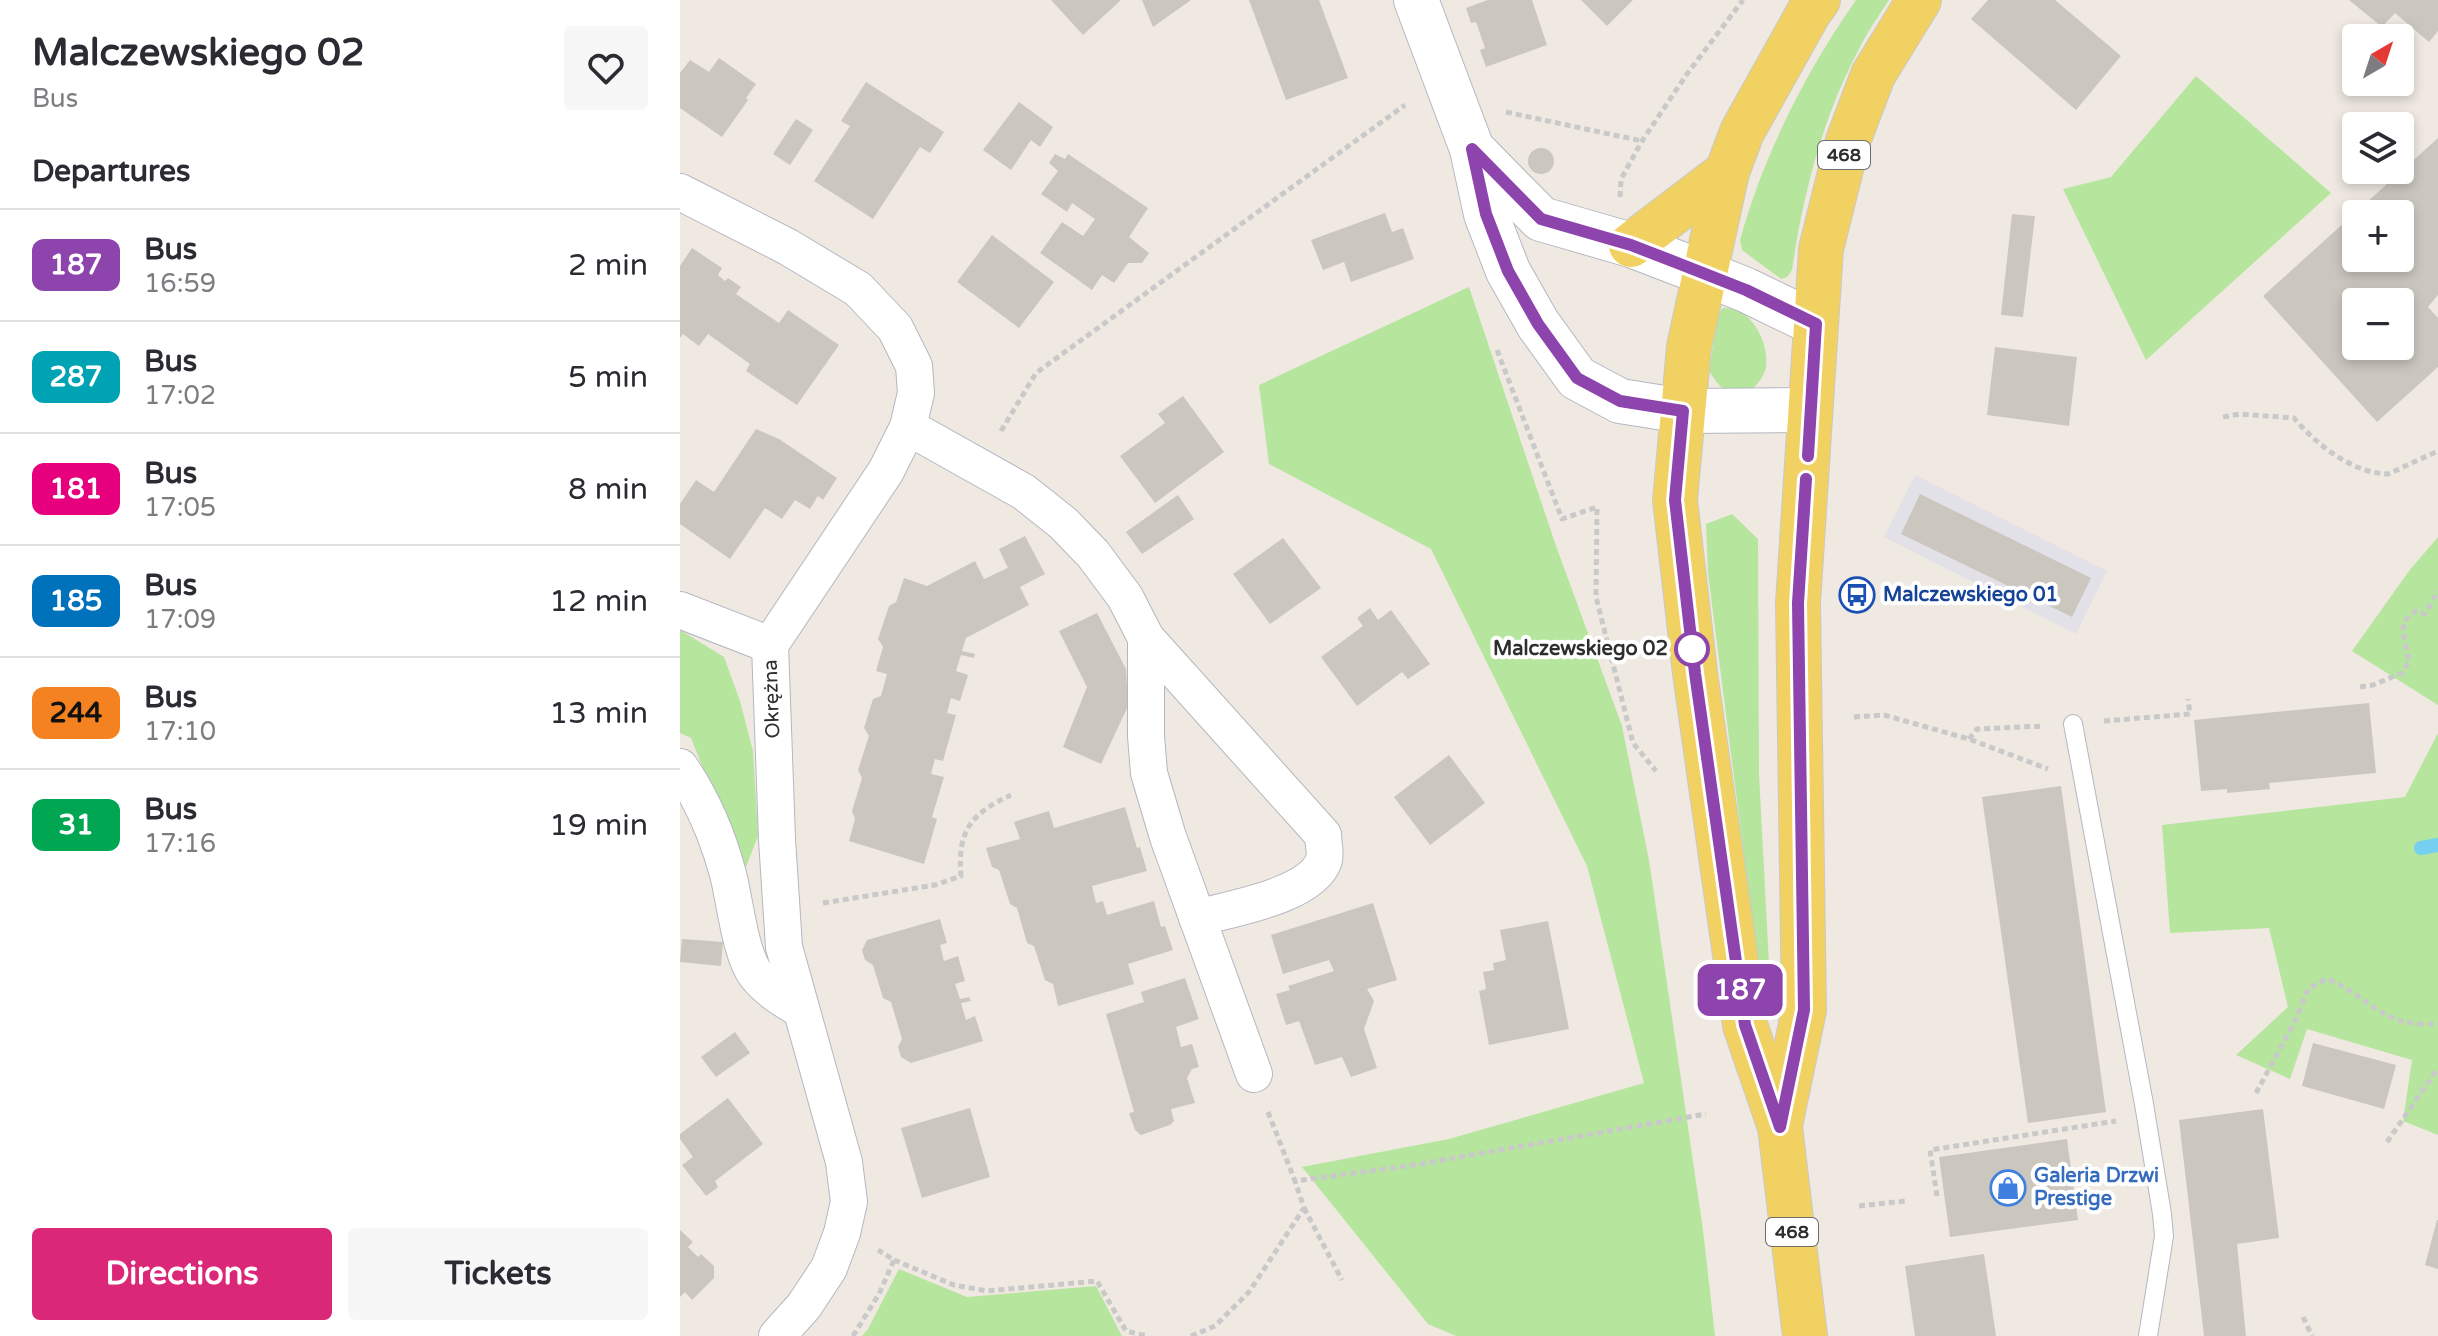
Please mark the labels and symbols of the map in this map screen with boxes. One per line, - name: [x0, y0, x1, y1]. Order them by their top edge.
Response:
- north arrow: [2342, 24, 2414, 96]
- road number: 468: [1818, 141, 1870, 169]
- bus stop icon: Malczewskiego 01: [1838, 576, 1876, 614]
- place label: Malczewskiego 01: [1883, 583, 2058, 607]
- marker: Malczewskiego 02: [1675, 632, 1709, 666]
- place label: Malczewskiego 02: [1493, 637, 1668, 661]
- street label: Okrężna: [759, 659, 785, 739]
- line badge: 187: [1694, 964, 1786, 1016]
- place label: Galeria Drzwi Prestige: [2034, 1164, 2159, 1211]
- shop icon: Galeria Drzwi Prestige: [1989, 1169, 2027, 1207]
- road number: 468: [1766, 1218, 1818, 1246]

